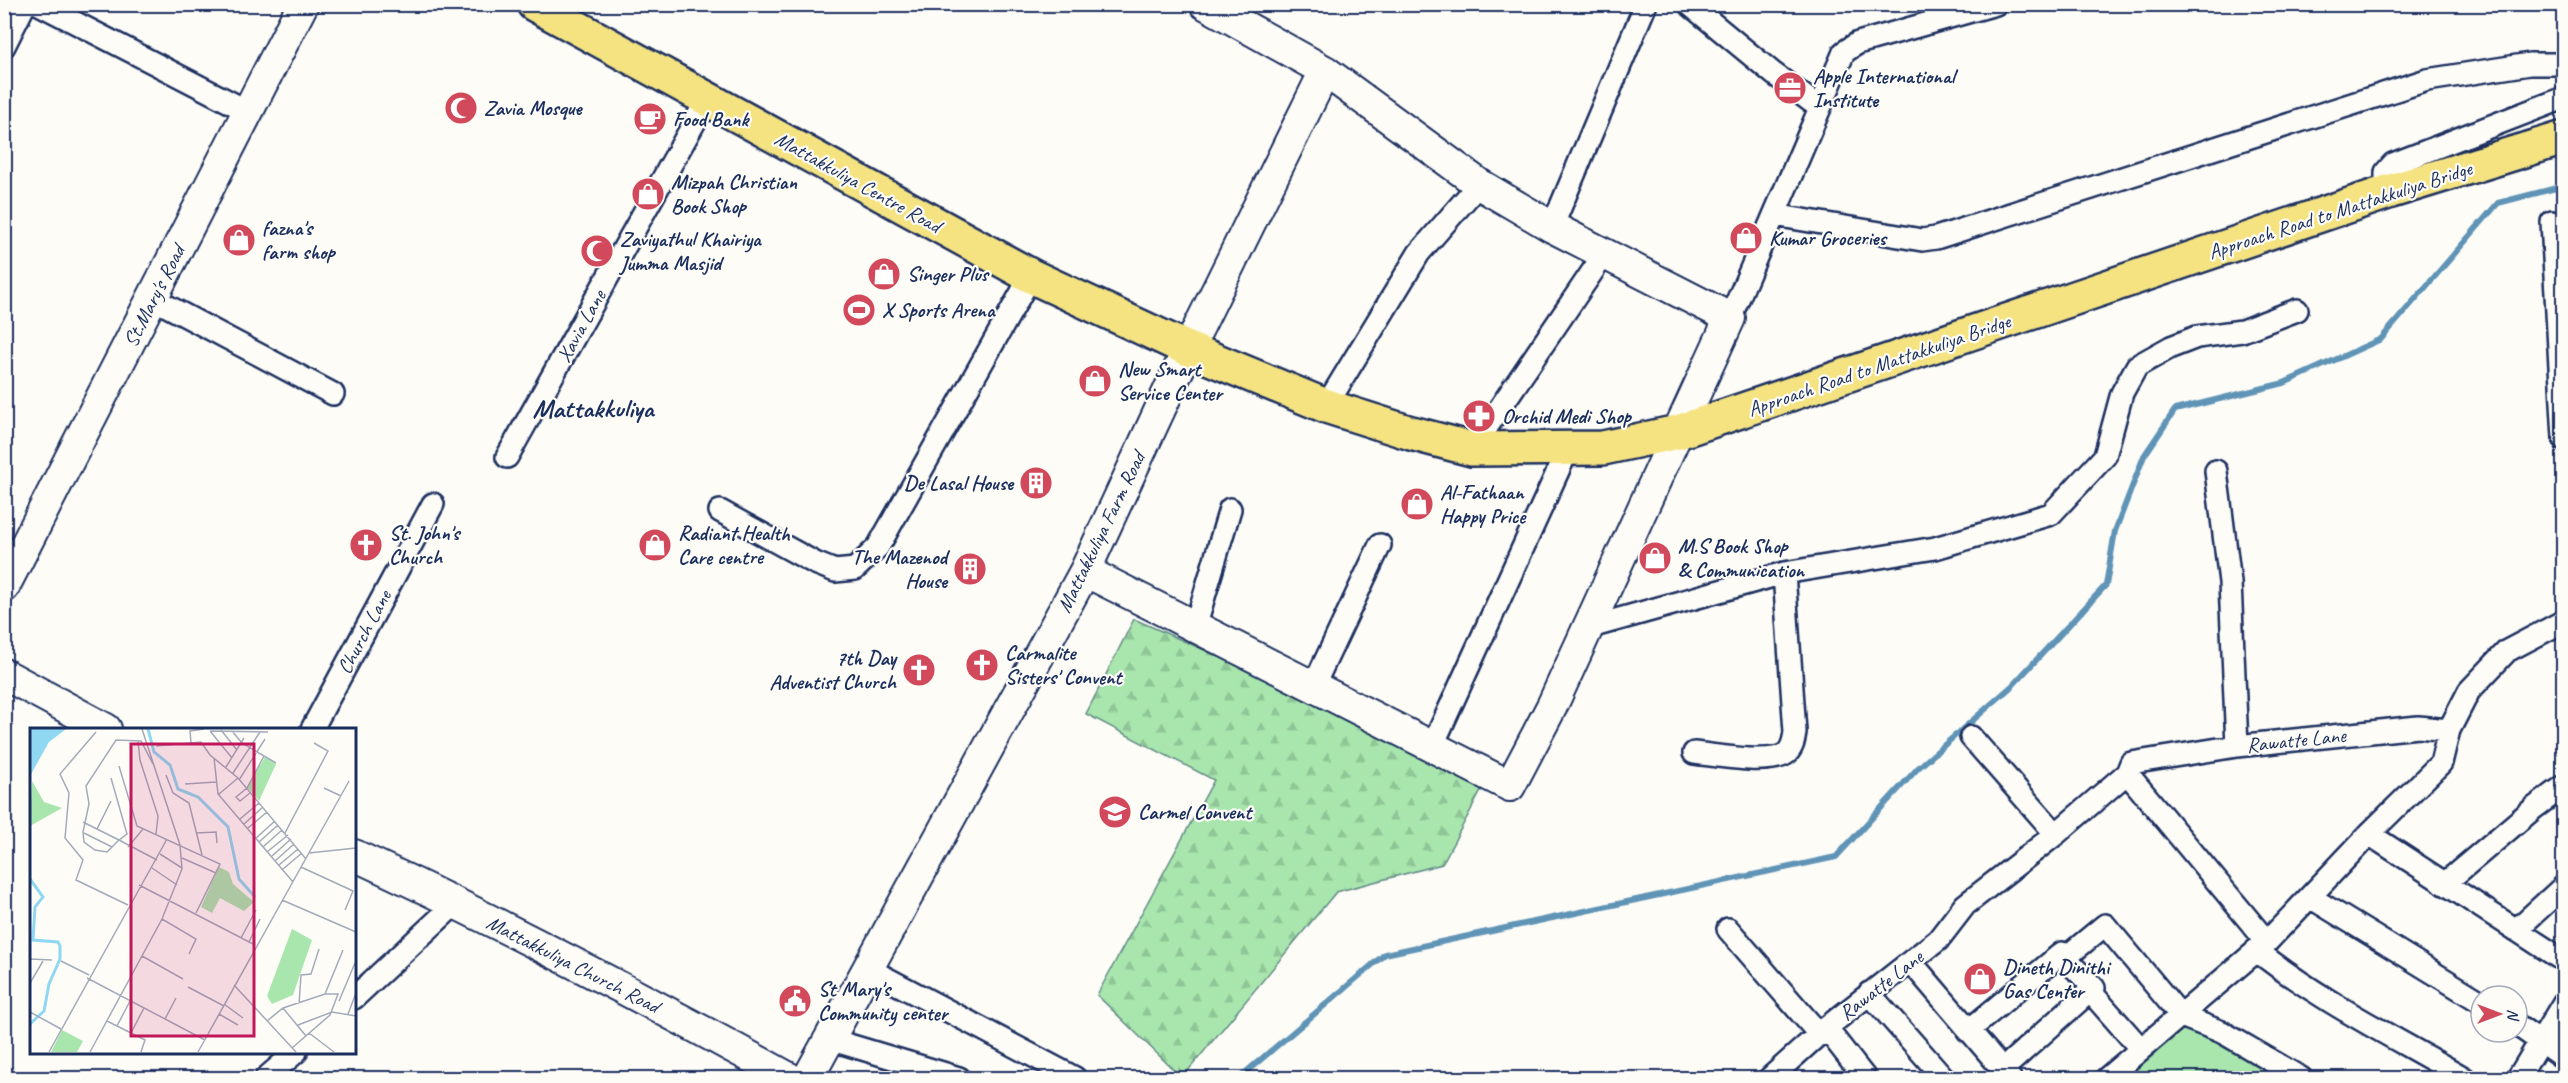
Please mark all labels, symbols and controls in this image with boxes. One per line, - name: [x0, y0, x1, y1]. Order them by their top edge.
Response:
- place label: Apple International Institute: [1813, 63, 1959, 113]
- office icon: Apple International Institute: [1772, 70, 1808, 106]
- mosque icon: Zavia Mosque: [443, 90, 479, 126]
- place label: Zavia Mosque: [484, 95, 583, 121]
- cafe icon: Food Bank: [632, 101, 668, 137]
- place label: Food Bank: [673, 106, 750, 132]
- street label: Mattakkuliya Centre Road: [770, 126, 949, 240]
- street label: Approach Road to Mattakkuliya Bridge: [2205, 155, 2476, 265]
- place label: Mizpah Christian Book Shop: [671, 169, 797, 219]
- shop icon: Mizpah Christian Book Shop: [630, 176, 666, 212]
- place label: fazna's farm shop: [262, 215, 337, 265]
- shop icon: Kumar Groceries: [1728, 220, 1764, 256]
- shop icon: fazna's farm shop: [221, 222, 257, 258]
- place label: Kumar Groceries: [1769, 225, 1889, 251]
- place label: Zaviyathul Khairiya Jumma Masjid: [618, 226, 762, 276]
- mosque icon: Zaviyathul Khairiya Jumma Masjid: [579, 233, 615, 269]
- street label: St.Mary's Road: [117, 237, 192, 351]
- shop icon: Singer Plus: [866, 256, 902, 292]
- place label: Singer Plus: [907, 261, 990, 287]
- street label: Xavia Lane: [551, 284, 612, 367]
- sports icon: X Sports Arena: [841, 292, 877, 328]
- place label: X Sports Arena: [882, 297, 996, 323]
- street label: Approach Road to Mattakkuliya Bridge: [1744, 307, 2015, 422]
- place label: New Smart Service Center: [1118, 356, 1224, 406]
- shop icon: New Smart Service Center: [1077, 363, 1113, 399]
- district label: Mattakkuliya: [532, 391, 656, 425]
- pharmacy icon: Orchid Medi Shop: [1461, 398, 1497, 434]
- place label: Orchid Medi Shop: [1502, 403, 1633, 429]
- street label: Mattakkuliya Farm Road: [1051, 445, 1152, 617]
- building icon: De Lasal House: [1018, 465, 1054, 501]
- place label: De Lasal House: [904, 470, 1015, 496]
- place label: Al-Fathaan Happy Price: [1440, 479, 1527, 529]
- shop icon: Al-Fathaan Happy Price: [1399, 486, 1435, 522]
- place label: St. John's Church: [389, 520, 462, 570]
- place label: Radiant Health Care centre: [678, 520, 791, 570]
- church icon: St. John's Church: [348, 527, 384, 563]
- shop icon: Radiant Health Care centre: [637, 527, 673, 563]
- place label: M.S Book Shop & Communication: [1678, 533, 1806, 583]
- shop icon: M.S Book Shop & Communication: [1637, 540, 1673, 576]
- place label: The Mazenod House: [852, 544, 951, 594]
- building icon: The Mazenod House: [952, 551, 988, 587]
- street label: Church Lane: [331, 585, 397, 678]
- place label: Carmalite Sisters' Convent: [1005, 640, 1124, 690]
- place label: 7th Day Adventist Church: [770, 645, 899, 695]
- church icon: Carmalite Sisters' Convent: [964, 647, 1000, 683]
- church icon: 7th Day Adventist Church: [901, 652, 937, 688]
- street label: Rawatte Lane: [2245, 722, 2348, 758]
- inset map: [30, 728, 356, 1053]
- school or university icon: Carmel Convent: [1097, 794, 1133, 830]
- place label: Carmel Convent: [1138, 799, 1253, 825]
- street label: Mattakkuliya Church Road: [482, 909, 667, 1021]
- street label: Rawatte Lane: [1834, 943, 1929, 1026]
- place label: Dineth Dinithi Gas Center: [2003, 954, 2112, 1004]
- shop icon: Dineth Dinithi Gas Center: [1962, 961, 1998, 997]
- place label: St Mary's Community center: [818, 976, 950, 1027]
- public building icon: St Mary's Community center: [777, 983, 813, 1019]
- north arrow: [2469, 984, 2529, 1044]
- text: N: [2503, 1009, 2523, 1022]

